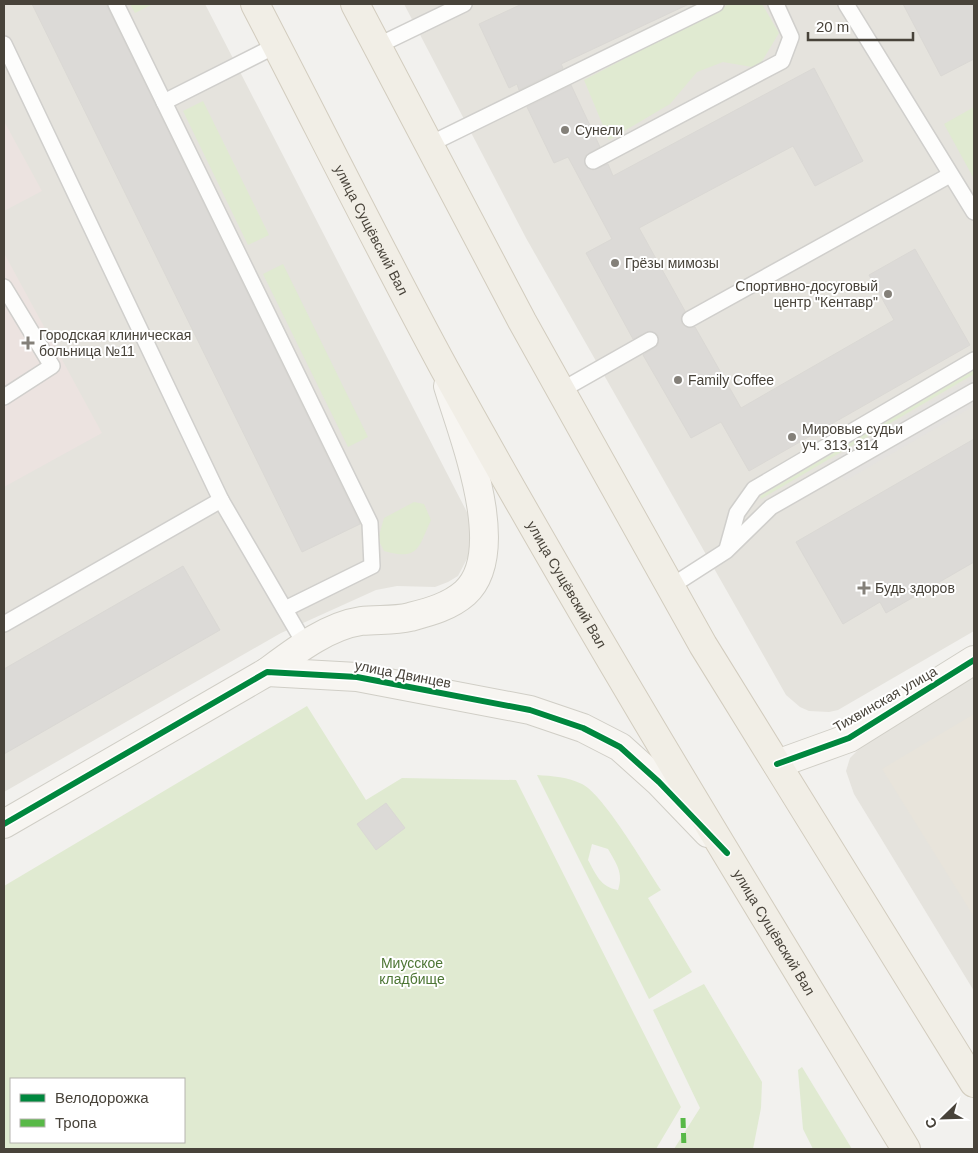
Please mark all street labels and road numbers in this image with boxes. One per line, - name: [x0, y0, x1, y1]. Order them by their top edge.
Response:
- street label: улица Сущёвский Вал: [331, 162, 412, 298]
- street label: улица Сущёвский Вал: [524, 518, 610, 651]
- street label: улица Двинцев: [353, 657, 453, 691]
- street label: Тихвинская улица: [830, 663, 940, 735]
- street label: улица Сущёвский Вал: [730, 867, 818, 998]

